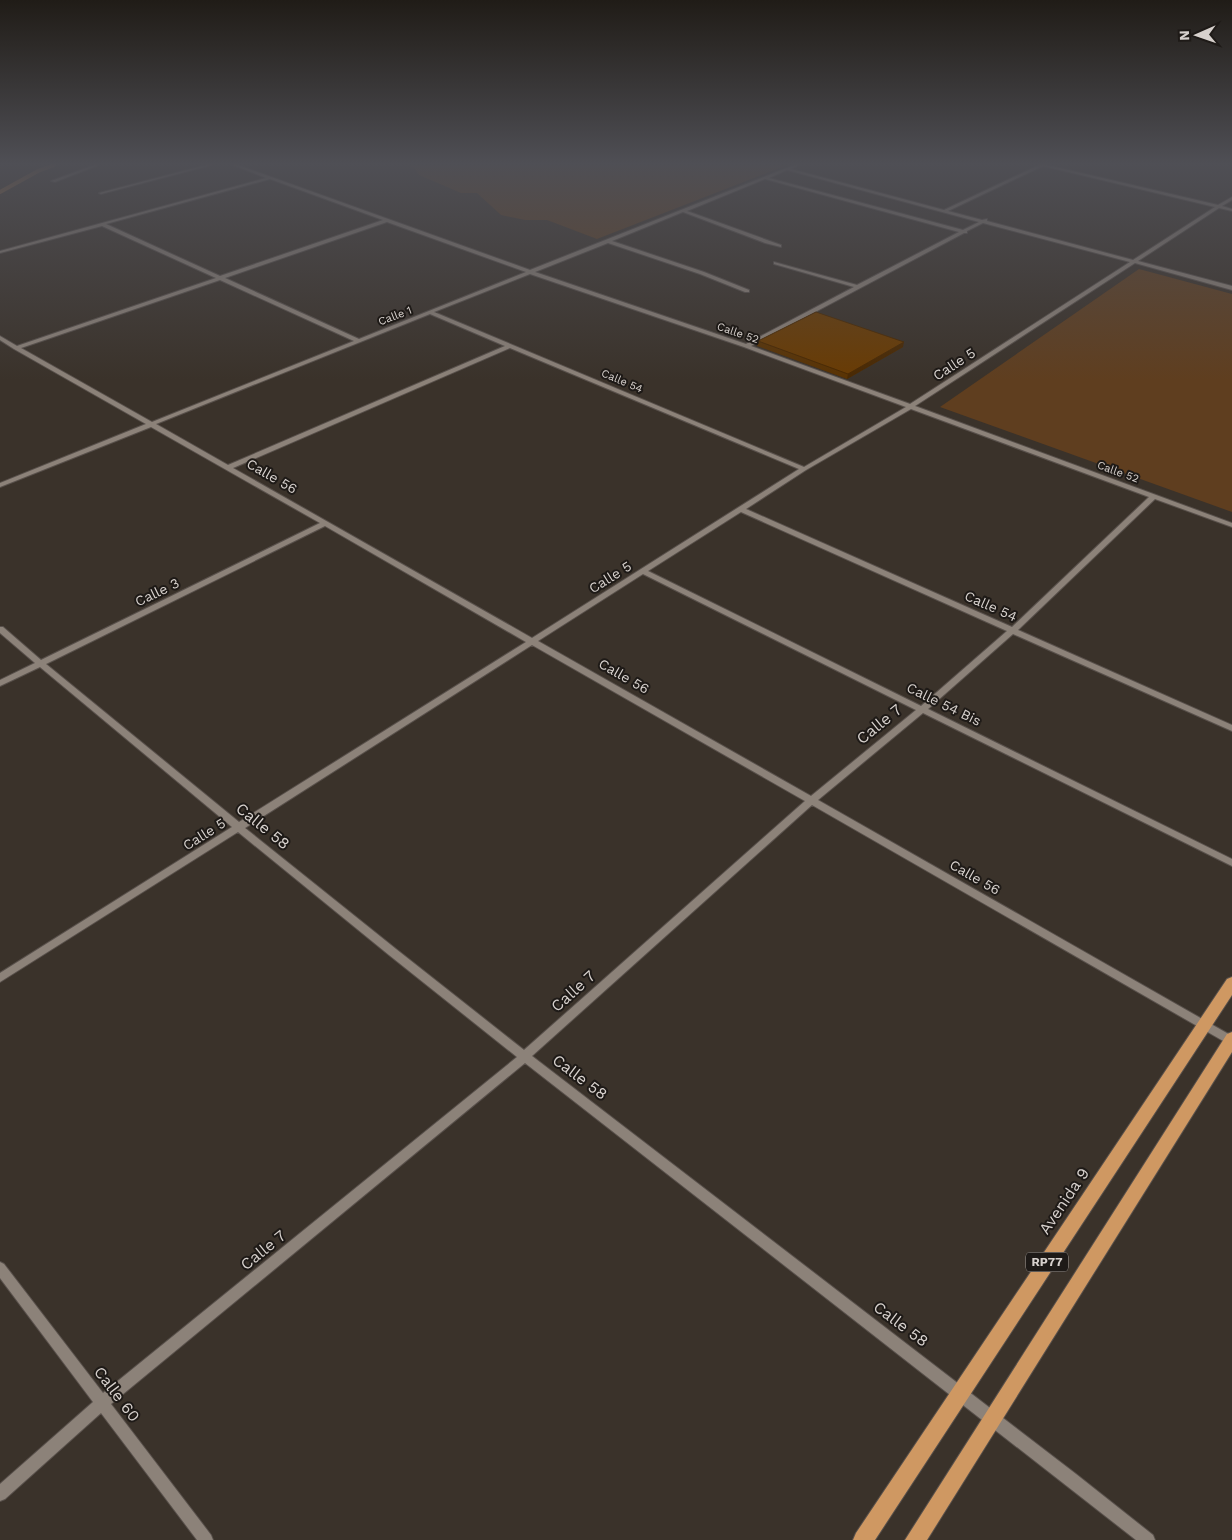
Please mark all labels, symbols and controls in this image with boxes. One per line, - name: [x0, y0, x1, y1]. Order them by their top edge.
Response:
- north arrow: [1172, 10, 1222, 60]
- text: N: [1176, 30, 1192, 41]
- street label: Calle 1: [376, 304, 414, 328]
- street label: Calle 52: [715, 320, 761, 346]
- street label: Calle 5: [930, 344, 978, 384]
- street label: Calle 54: [599, 366, 645, 396]
- street label: Calle 56: [244, 455, 300, 497]
- street label: Calle 52: [1095, 458, 1141, 486]
- street label: Calle 5: [586, 558, 634, 596]
- street label: Calle 3: [132, 574, 182, 610]
- street label: Calle 54: [962, 587, 1020, 625]
- street label: Calle 56: [596, 655, 652, 697]
- street label: Calle 54 Bis: [904, 679, 984, 729]
- street label: Calle 7: [852, 700, 906, 748]
- street label: Calle 58: [232, 799, 294, 853]
- street label: Calle 5: [180, 815, 228, 853]
- street label: Calle 56: [947, 856, 1003, 898]
- street label: Calle 7: [547, 966, 599, 1016]
- street label: Calle 58: [549, 1050, 611, 1104]
- street label: Avenida 9: [1035, 1164, 1093, 1238]
- street label: Calle 7: [236, 1226, 290, 1274]
- road number: RP77: [1026, 1252, 1068, 1272]
- street label: Calle 58: [870, 1297, 932, 1351]
- street label: Calle 60: [90, 1363, 144, 1425]

